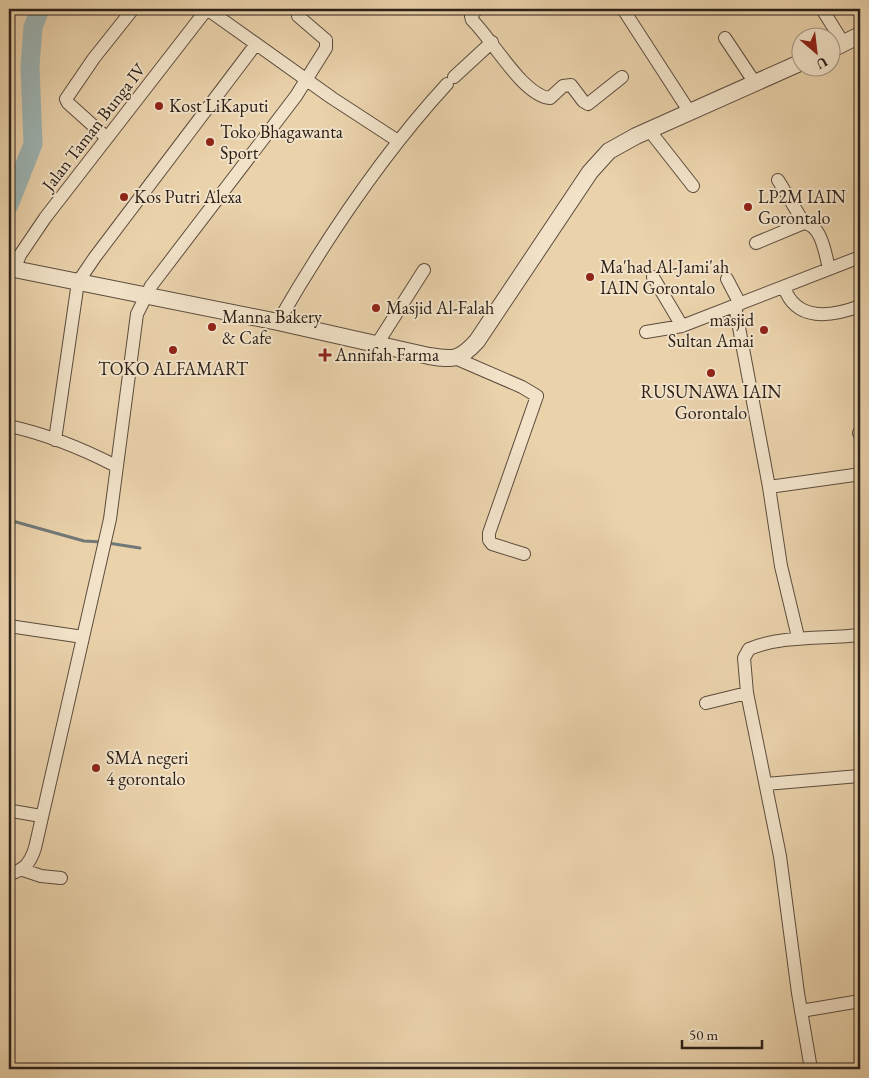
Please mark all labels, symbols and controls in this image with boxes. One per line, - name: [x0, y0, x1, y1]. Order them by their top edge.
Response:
- north arrow: [792, 28, 842, 78]
- text: U: [813, 53, 831, 74]
- street label: Jalan Taman Bunga IV: [35, 57, 151, 197]
- place label: Kost LiKaputi: [169, 94, 269, 117]
- marker: Kost LiKaputi: [153, 100, 165, 112]
- place label: Toko Bhagawanta Sport: [220, 120, 344, 164]
- marker: Toko Bhagawanta Sport: [204, 136, 216, 148]
- place label: Kos Putri Alexa: [134, 185, 243, 208]
- place label: LP2M IAIN Gorontalo: [758, 185, 847, 229]
- marker: Kos Putri Alexa: [118, 191, 130, 203]
- marker: LP2M IAIN Gorontalo: [742, 201, 754, 213]
- place label: Ma'had Al-Jami'ah IAIN Gorontalo: [600, 255, 729, 299]
- marker: Ma'had Al-Jami'ah IAIN Gorontalo: [584, 271, 596, 283]
- place label: Masjid Al-Falah: [386, 296, 494, 319]
- marker: Masjid Al-Falah: [370, 302, 382, 314]
- place label: Manna Bakery & Cafe: [222, 305, 322, 349]
- place label: masjid Sultan Amai: [668, 308, 755, 352]
- marker: Manna Bakery & Cafe: [206, 321, 218, 333]
- marker: masjid Sultan Amai: [758, 324, 770, 336]
- place label: Annifah Farma: [334, 343, 440, 366]
- marker: TOKO ALFAMART: [167, 344, 179, 356]
- marker: Annifah Farma: [319, 349, 331, 361]
- place label: TOKO ALFAMART: [98, 357, 249, 380]
- marker: RUSUNAWA IAIN Gorontalo: [705, 367, 717, 379]
- place label: RUSUNAWA IAIN Gorontalo: [640, 380, 782, 424]
- place label: SMA negeri 4 gorontalo: [106, 746, 189, 790]
- marker: SMA negeri 4 gorontalo: [90, 762, 102, 774]
- scale bar: [682, 1018, 762, 1050]
- text: 50 m: [689, 1025, 718, 1044]

